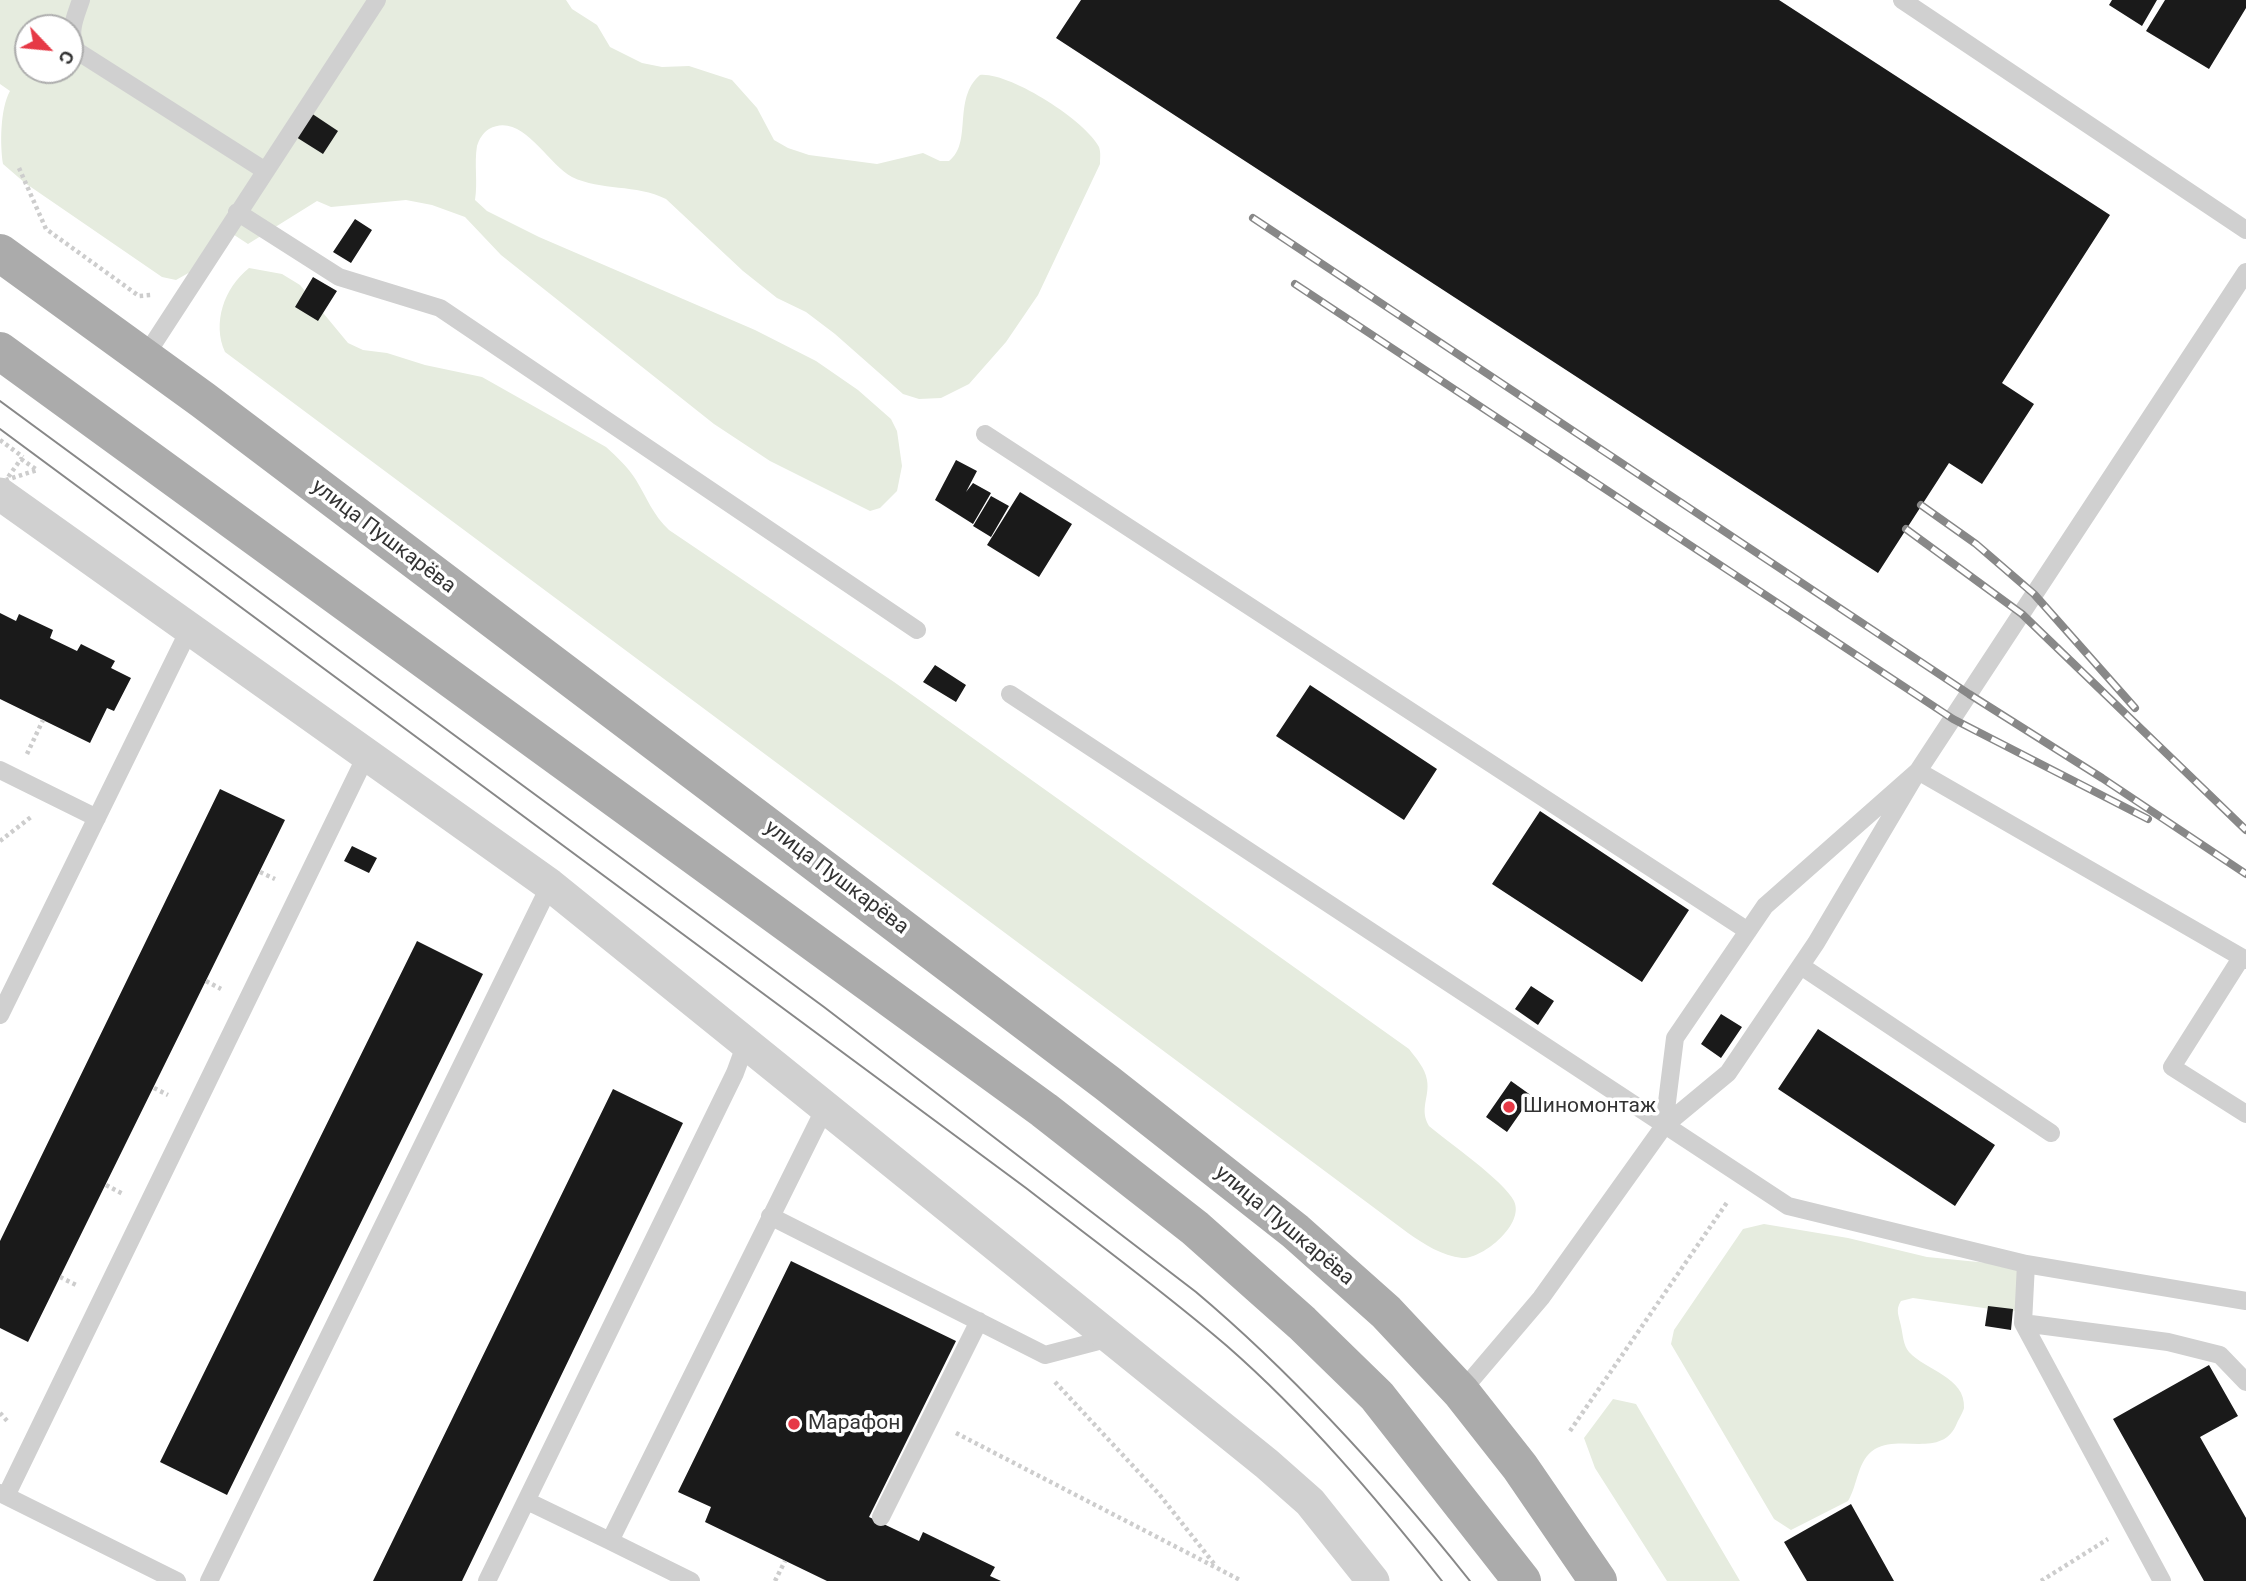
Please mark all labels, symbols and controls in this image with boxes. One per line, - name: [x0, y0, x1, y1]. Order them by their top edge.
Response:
- north arrow: [14, 14, 84, 84]
- text: С: [53, 47, 80, 68]
- street label: улица Пушкарёва: [306, 475, 460, 599]
- street label: улица Пушкарёва: [759, 816, 913, 940]
- place label: Шиномонтаж: [1523, 1094, 1656, 1120]
- marker: Шиномонтаж: [1501, 1099, 1517, 1115]
- street label: улица Пушкарёва: [1209, 1160, 1359, 1292]
- place label: Марафон: [808, 1411, 900, 1437]
- marker: Марафон: [786, 1416, 802, 1432]

